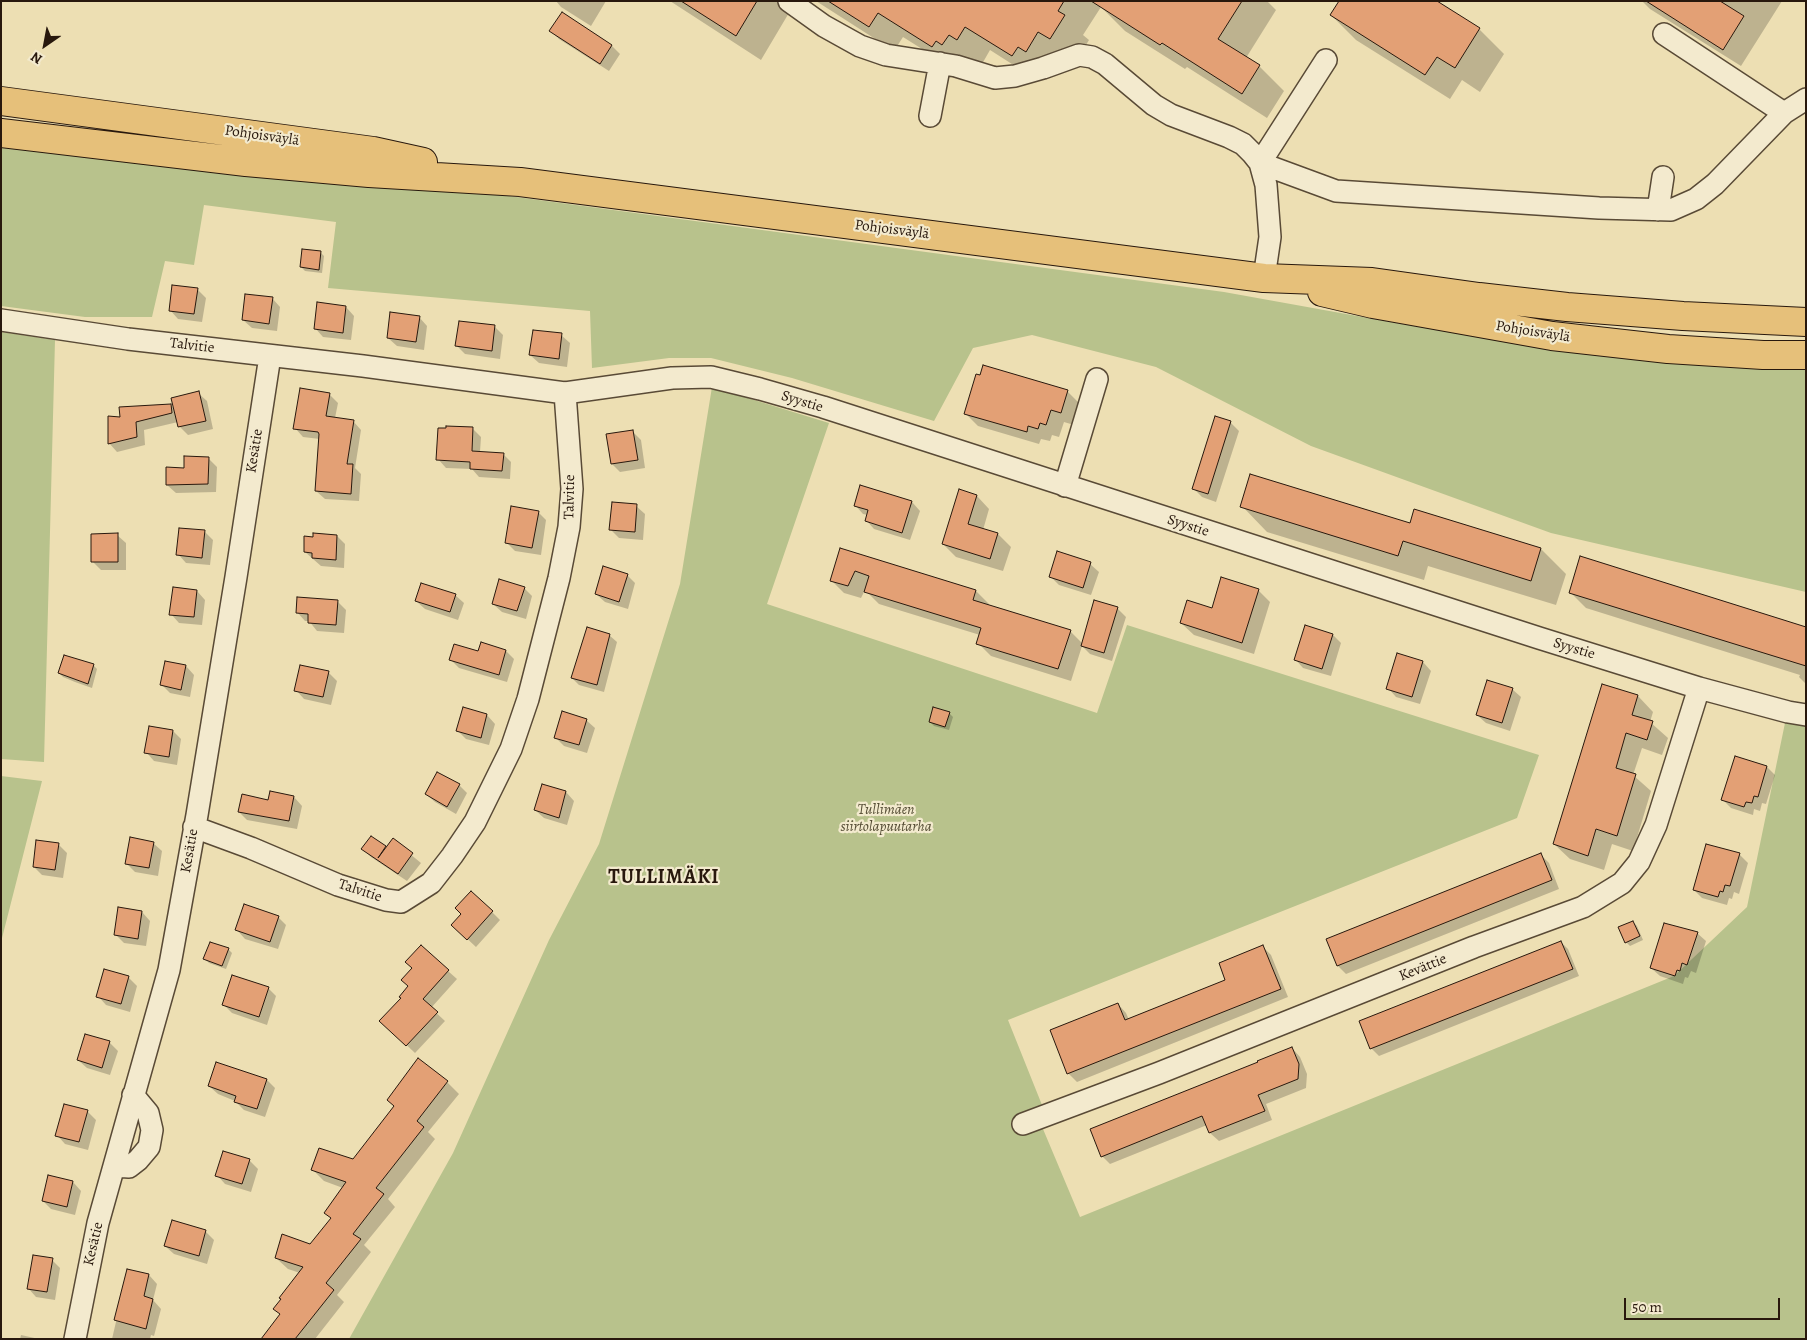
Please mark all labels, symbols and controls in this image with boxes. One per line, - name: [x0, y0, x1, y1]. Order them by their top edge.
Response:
- north arrow: [20, 20, 70, 70]
- text: N: [27, 47, 46, 69]
- street label: Pohjoisväylä: [224, 122, 300, 150]
- street label: Pohjoisväylä: [854, 216, 930, 244]
- street label: Pohjoisväylä: [1495, 317, 1571, 347]
- street label: Talvitie: [169, 334, 215, 358]
- street label: Syystie: [779, 387, 825, 417]
- street label: Kesätie: [243, 428, 267, 474]
- street label: Talvitie: [561, 474, 579, 520]
- street label: Syystie: [1165, 511, 1211, 541]
- street label: Syystie: [1551, 634, 1597, 664]
- park label: Tullimäen siirtolapuutarha: [840, 801, 932, 836]
- street label: Kesätie: [177, 827, 203, 875]
- district label: TULLIMÄKI: [607, 866, 721, 890]
- street label: Talvitie: [336, 876, 384, 906]
- street label: Kevättie: [1396, 950, 1450, 986]
- street label: Kesätie: [80, 1220, 108, 1268]
- scale bar: [1627, 1288, 1783, 1320]
- text: 50 m: [1632, 1297, 1662, 1317]

